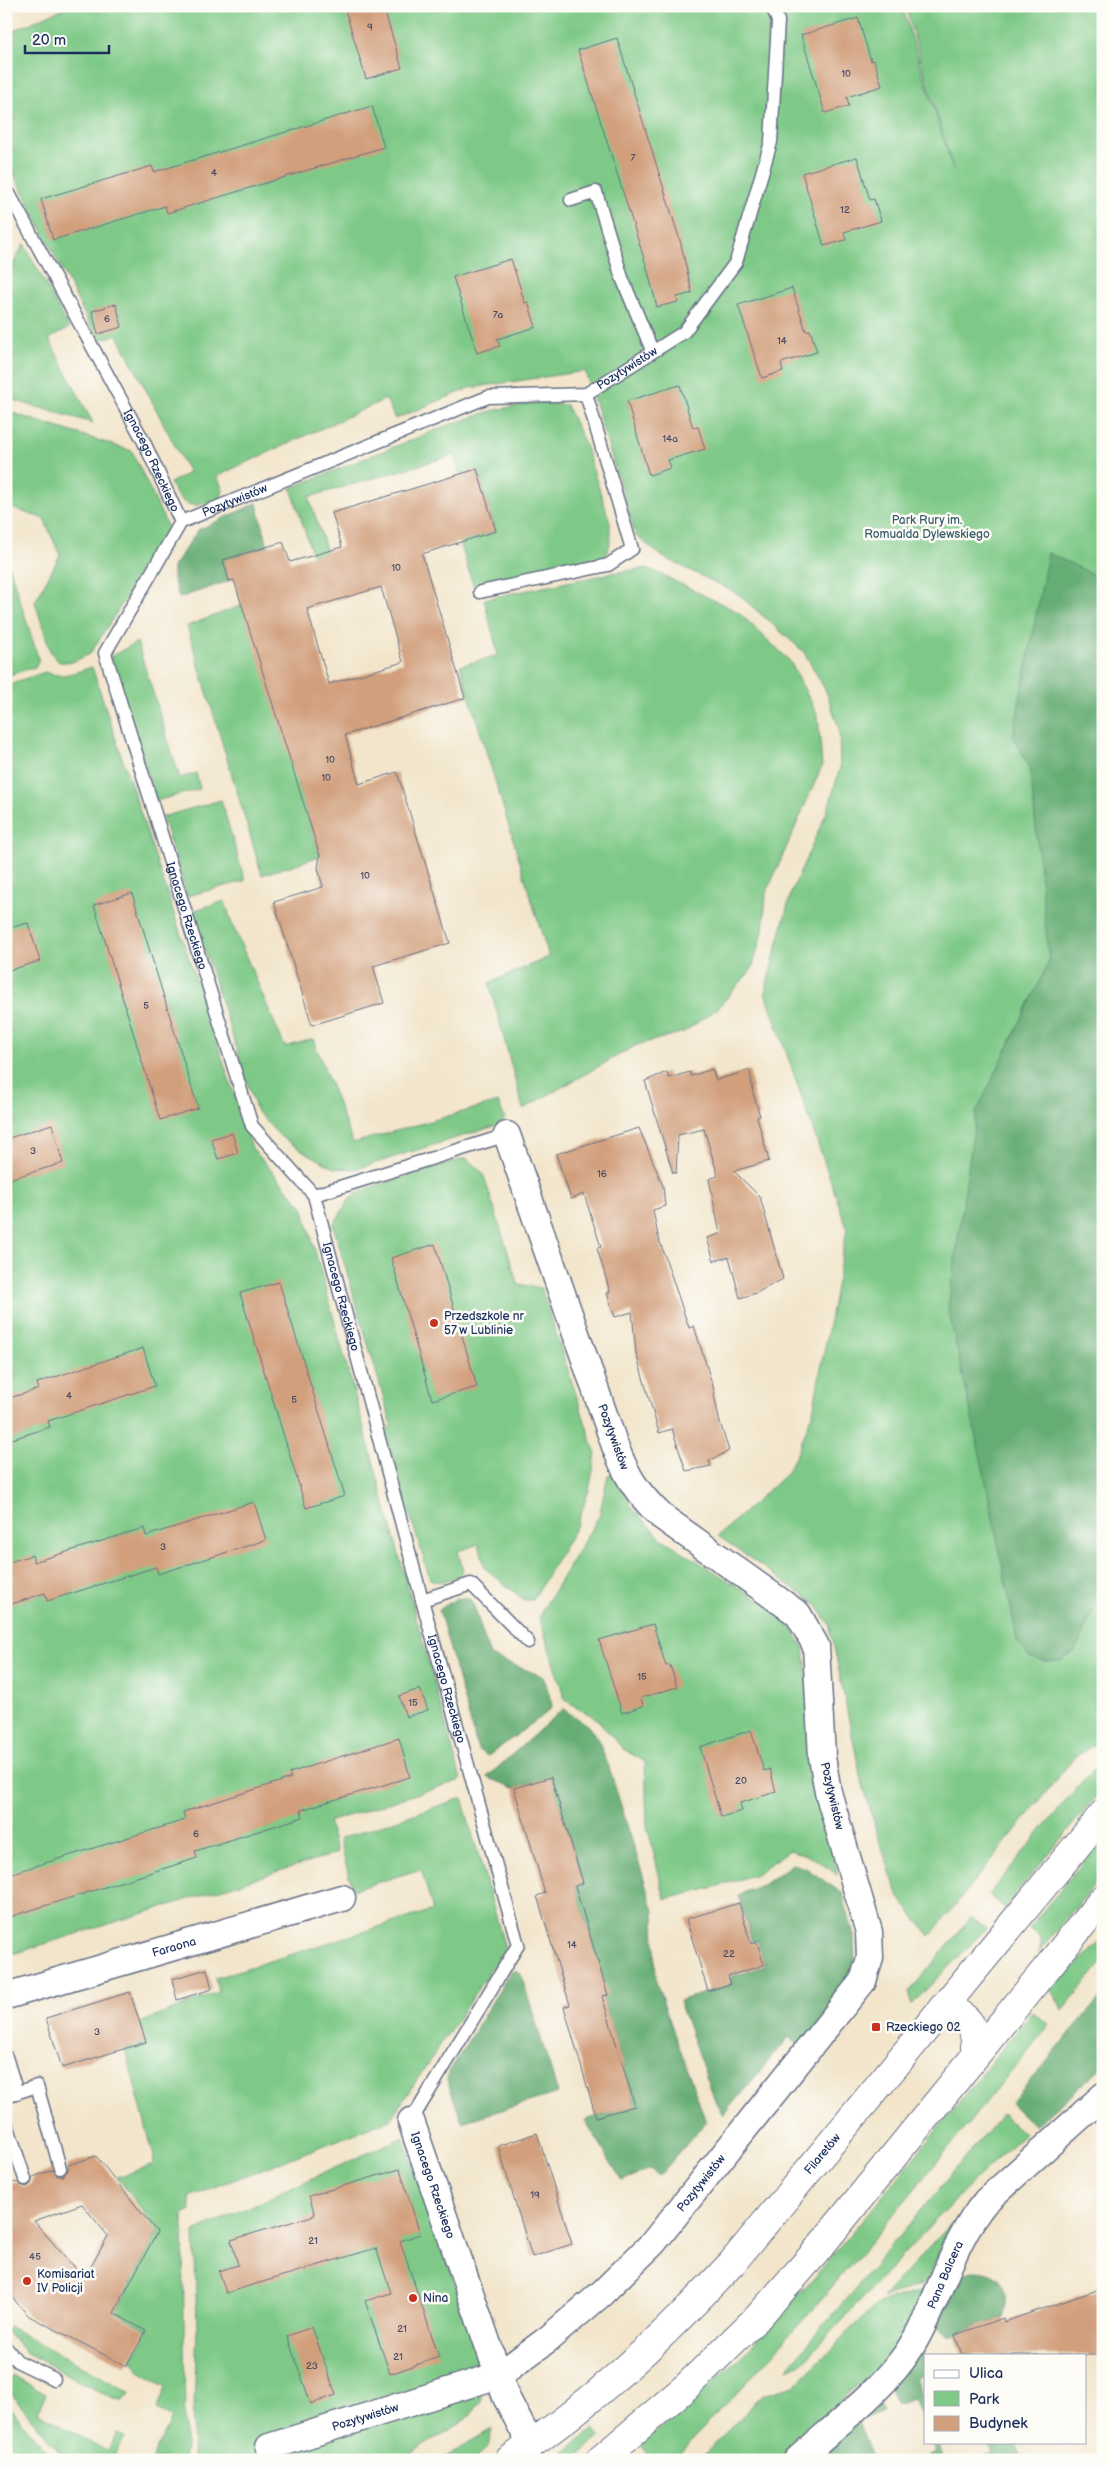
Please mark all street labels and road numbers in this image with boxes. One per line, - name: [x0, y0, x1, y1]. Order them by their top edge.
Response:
- street label: Pozytywistów: [594, 343, 660, 393]
- street label: Ignacego Rzeckiego: [120, 407, 183, 514]
- street label: Pozytywistów: [200, 480, 270, 520]
- street label: Ignacego Rzeckiego: [163, 860, 211, 972]
- street label: Ignacego Rzeckiego: [319, 1241, 363, 1353]
- street label: Pozytywistów: [594, 1402, 632, 1472]
- street label: Ignacego Rzeckiego: [424, 1633, 469, 1745]
- street label: Pozytywistów: [817, 1761, 847, 1831]
- street label: Faraona: [150, 1933, 198, 1960]
- street label: Ignacego Rzeckiego: [408, 2130, 459, 2241]
- street label: Filaretów: [801, 2130, 844, 2177]
- street label: Pozytywistów: [674, 2151, 729, 2215]
- street label: Pana Balcera: [924, 2238, 967, 2311]
- street label: Pozytywistów: [330, 2399, 401, 2434]

